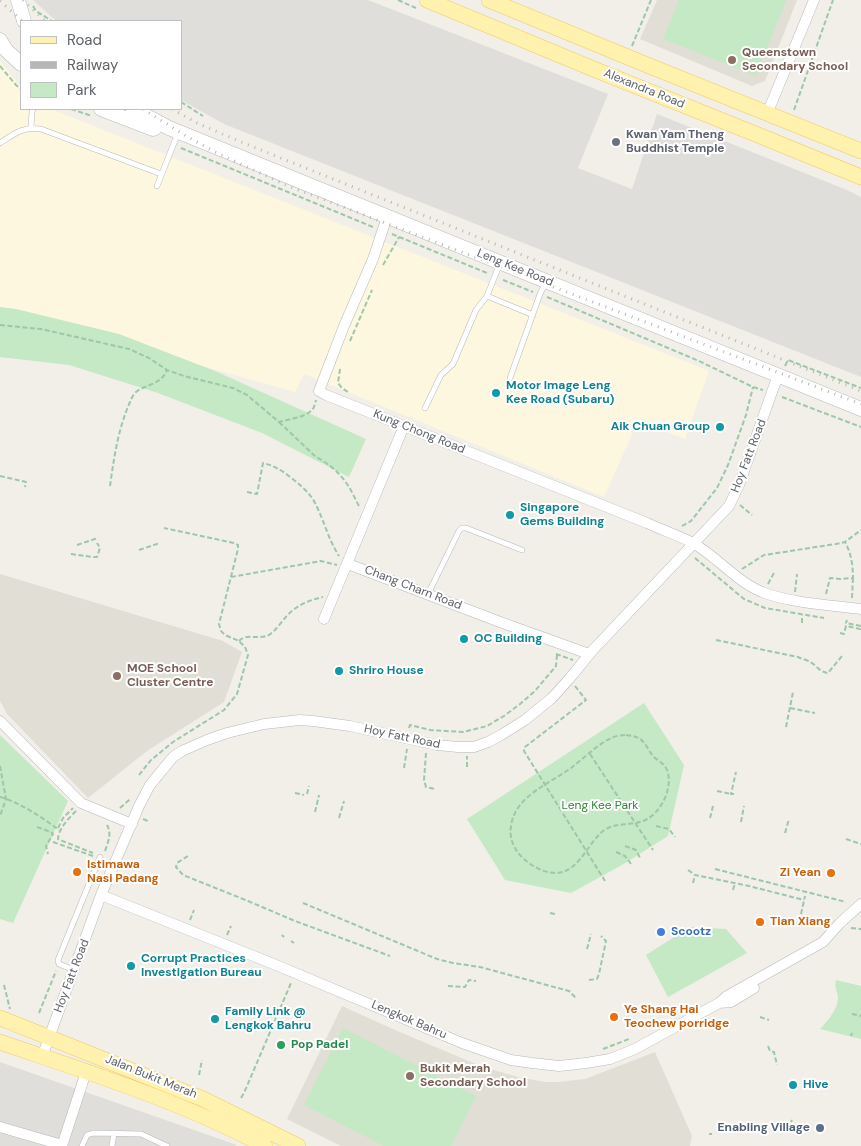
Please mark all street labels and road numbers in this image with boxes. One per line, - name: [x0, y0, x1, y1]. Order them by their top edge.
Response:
- street label: Alexandra Road: [601, 66, 687, 112]
- street label: Leng Kee Road: [475, 246, 555, 290]
- street label: Kung Chong Road: [371, 407, 467, 457]
- street label: Hoy Fatt Road: [728, 417, 770, 495]
- street label: Chang Charn Road: [362, 563, 464, 613]
- street label: Hoy Fatt Road: [363, 722, 441, 752]
- street label: Hoy Fatt Road: [51, 937, 93, 1015]
- street label: Lengkok Bahru: [369, 998, 449, 1042]
- street label: Jalan Bukit Merah: [103, 1052, 199, 1102]

